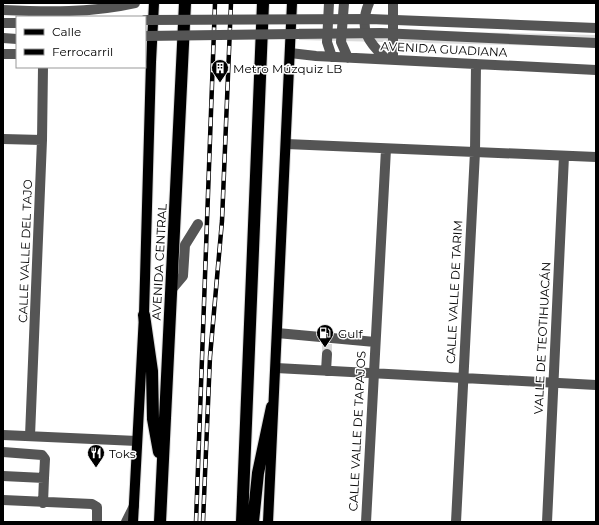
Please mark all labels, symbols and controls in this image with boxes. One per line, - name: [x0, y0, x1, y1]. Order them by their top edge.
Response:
- legend: [16, 16, 146, 68]
- text: Calle: [52, 24, 81, 39]
- street label: AVENIDA GUADIANA: [380, 38, 508, 60]
- text: Ferrocarril: [52, 44, 113, 59]
- building icon: Metro Múzquiz LB: [210, 58, 230, 83]
- place label: Metro Múzquiz LB: [233, 61, 342, 76]
- street label: CALLE VALLE DEL TAJO: [15, 179, 35, 323]
- street label: AVENIDA CENTRAL: [148, 203, 170, 321]
- street label: CALLE VALLE DE TARIM: [443, 220, 465, 364]
- street label: VALLE DE TEOTIHUACÁN: [531, 261, 553, 415]
- fuel station icon: Gulf: [315, 323, 335, 348]
- place label: Gulf: [338, 326, 364, 341]
- street label: CALLE VALLE DE TAPAJOS: [345, 350, 369, 512]
- restaurant icon: Toks: [86, 443, 106, 468]
- place label: Toks: [109, 446, 136, 461]

